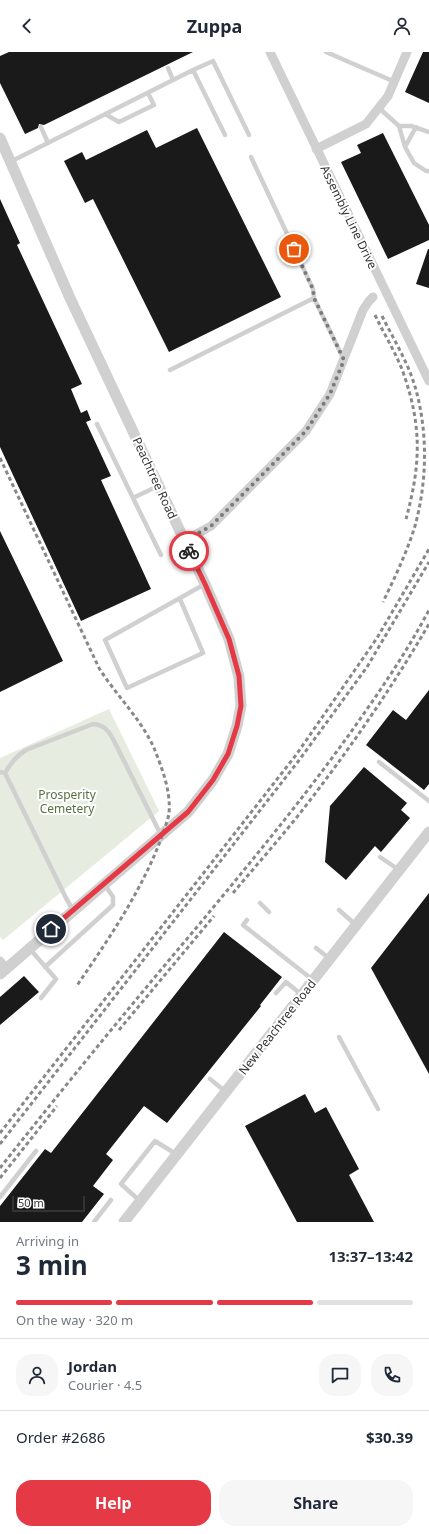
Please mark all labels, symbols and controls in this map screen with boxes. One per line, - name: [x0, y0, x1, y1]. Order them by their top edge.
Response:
- text: Zuppa: [187, 14, 242, 38]
- icon: back: [16, 15, 38, 37]
- icon: person: [391, 15, 413, 37]
- street label: Assembly Line Drive: [317, 162, 382, 272]
- pin: [277, 232, 311, 266]
- icon: bag: [283, 238, 305, 260]
- street label: Peachtree Road: [129, 434, 181, 522]
- courier: [169, 531, 209, 571]
- icon: bike: [178, 540, 200, 562]
- park label: Prosperity Cemetery: [38, 786, 97, 817]
- pin: [34, 912, 68, 946]
- icon: home: [40, 918, 62, 940]
- street label: New Peachtree Road: [234, 976, 320, 1078]
- scale bar: [12, 1194, 85, 1213]
- text: 50 m: [18, 1195, 44, 1210]
- text: Arriving in: [16, 1232, 79, 1250]
- text: 13:37–13:42: [328, 1246, 413, 1266]
- text: 3 min: [16, 1247, 88, 1283]
- text: On the way · 320 m: [16, 1311, 133, 1329]
- button: person: [16, 1354, 58, 1396]
- button: chat: [319, 1354, 361, 1396]
- button: phone: [371, 1354, 413, 1396]
- text: Jordan: [68, 1356, 117, 1376]
- text: Courier · 4.5: [68, 1376, 142, 1394]
- text: Order #2686: [16, 1427, 105, 1447]
- text: $30.39: [366, 1427, 413, 1447]
- button: Help: [16, 1480, 211, 1526]
- button: Share: [219, 1480, 413, 1526]

